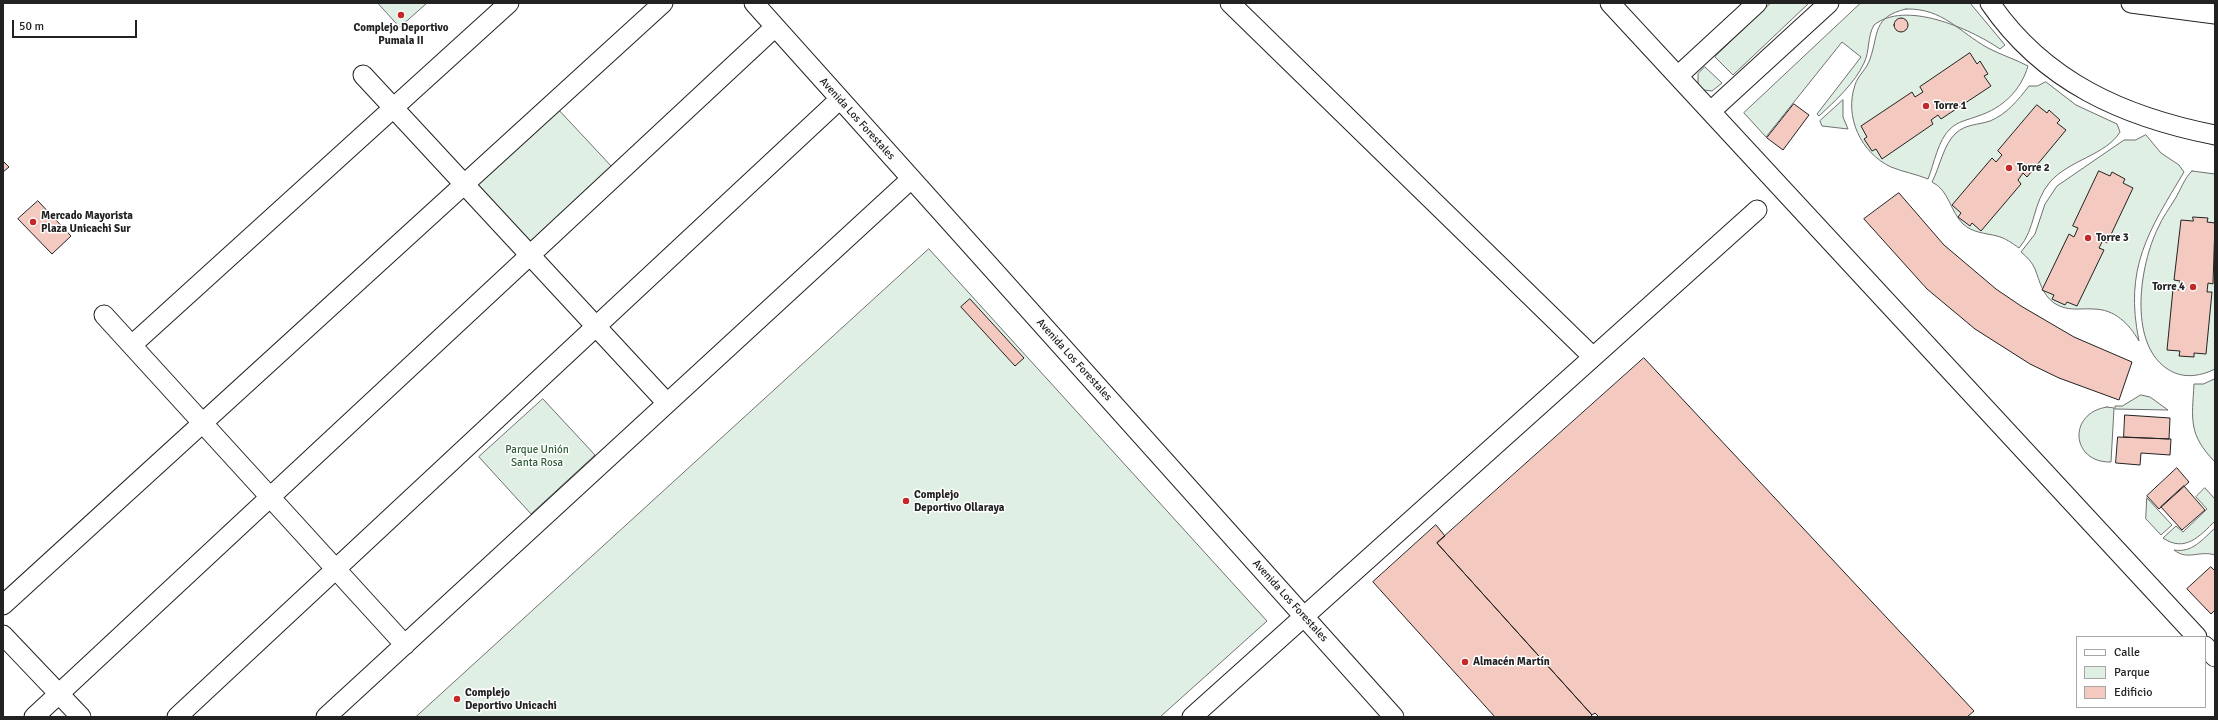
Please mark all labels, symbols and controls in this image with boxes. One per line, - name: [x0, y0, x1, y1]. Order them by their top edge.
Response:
- marker: Complejo Deportivo Pumala II: [396, 10, 406, 20]
- scale bar: [14, 12, 139, 38]
- text: 50 m: [19, 19, 44, 34]
- place label: Complejo Deportivo Pumala II: [354, 21, 448, 47]
- street label: Avenida Los Forestales: [817, 75, 897, 163]
- place label: Torre 1: [1934, 99, 1967, 113]
- marker: Torre 1: [1921, 101, 1931, 111]
- place label: Torre 2: [2017, 161, 2050, 175]
- marker: Torre 2: [2004, 163, 2014, 173]
- place label: Mercado Mayorista Plaza Unicachi Sur: [41, 209, 133, 235]
- marker: Mercado Mayorista Plaza Unicachi Sur: [28, 217, 38, 227]
- place label: Torre 3: [2096, 231, 2129, 245]
- marker: Torre 3: [2083, 233, 2093, 243]
- place label: Torre 4: [2152, 280, 2185, 294]
- marker: Torre 4: [2188, 282, 2198, 292]
- street label: Avenida Los Forestales: [1034, 316, 1114, 404]
- park label: Parque Unión Santa Rosa: [505, 443, 569, 469]
- place label: Complejo Deportivo Ollaraya: [914, 488, 1004, 514]
- marker: Complejo Deportivo Ollaraya: [901, 496, 911, 506]
- street label: Avenida Los Forestales: [1250, 557, 1330, 645]
- legend: [2076, 636, 2206, 708]
- text: Calle: [2114, 645, 2140, 660]
- place label: Almacén Martín: [1473, 655, 1550, 669]
- marker: Almacén Martín: [1460, 657, 1470, 667]
- text: Parque: [2114, 665, 2150, 680]
- text: Edificio: [2114, 685, 2152, 700]
- place label: Complejo Deportivo Unicachi: [465, 686, 557, 712]
- marker: Complejo Deportivo Unicachi: [452, 694, 462, 704]

